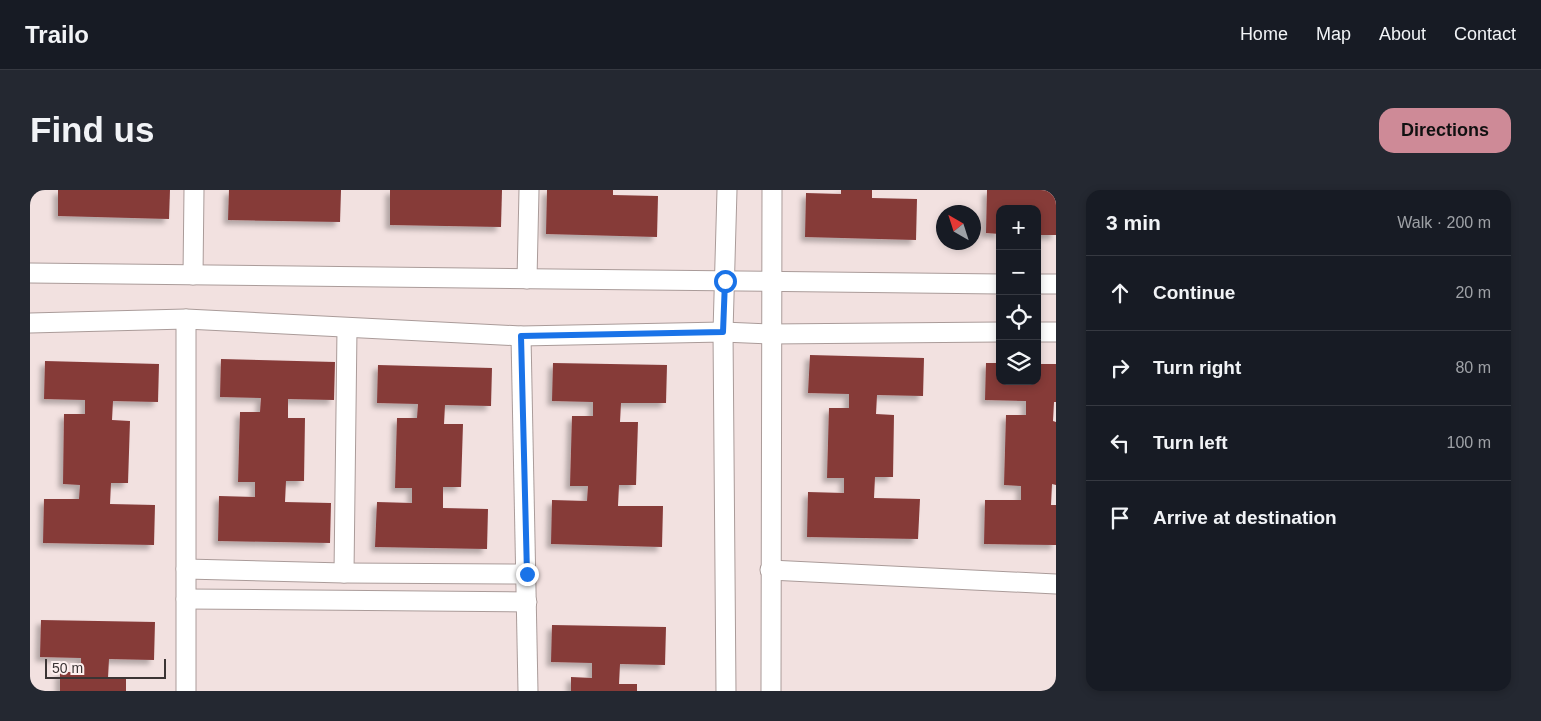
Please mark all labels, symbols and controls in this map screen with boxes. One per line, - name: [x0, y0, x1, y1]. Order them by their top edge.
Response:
- text: Trailo: [25, 21, 89, 48]
- text: Home: [1240, 24, 1288, 44]
- text: Map: [1316, 24, 1351, 44]
- text: About: [1379, 24, 1426, 44]
- text: Contact: [1454, 24, 1516, 44]
- button: Directions: [1379, 108, 1511, 153]
- text: Find us: [30, 110, 154, 149]
- north arrow: [936, 205, 981, 250]
- map controls: [996, 205, 1041, 385]
- button: +: [996, 205, 1041, 250]
- text: 3 min: [1106, 211, 1161, 234]
- text: Walk · 200 m: [1397, 214, 1491, 231]
- button: −: [996, 250, 1041, 295]
- route start: [714, 270, 737, 293]
- icon: ahead: [1106, 279, 1134, 307]
- text: Continue: [1153, 282, 1235, 303]
- text: 20 m: [1455, 284, 1491, 301]
- button: locate: [996, 295, 1041, 340]
- button: layers: [996, 340, 1041, 385]
- icon: right: [1106, 354, 1134, 382]
- text: Turn right: [1153, 357, 1241, 378]
- text: 80 m: [1455, 359, 1491, 376]
- icon: left: [1106, 429, 1134, 457]
- text: Turn left: [1153, 432, 1228, 453]
- text: 100 m: [1447, 434, 1491, 451]
- icon: arrive: [1106, 504, 1134, 532]
- text: Arrive at destination: [1153, 507, 1337, 528]
- route end: [516, 563, 539, 586]
- scale bar: [45, 656, 166, 679]
- text: 50 m: [52, 660, 83, 676]

